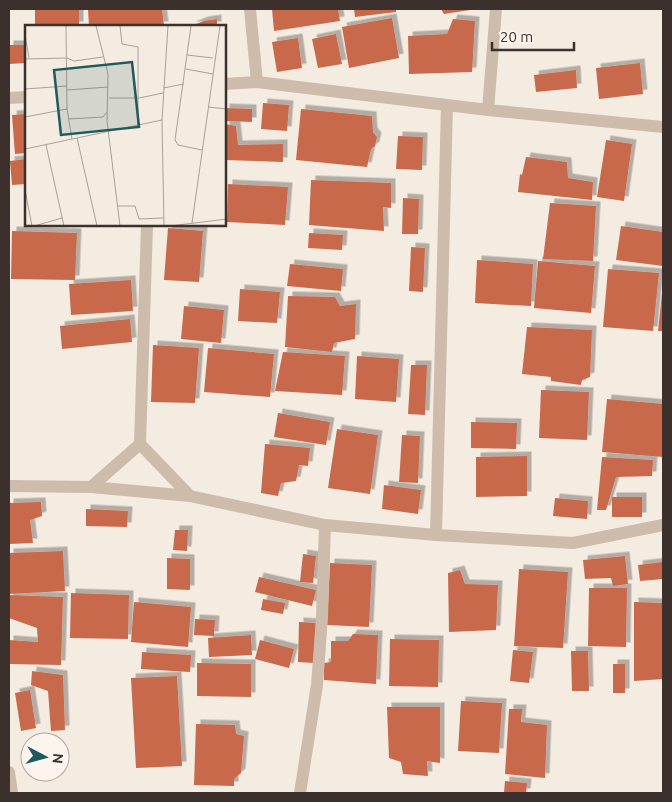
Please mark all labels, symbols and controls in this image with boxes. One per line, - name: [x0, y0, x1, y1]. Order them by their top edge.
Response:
- scale bar: [492, 20, 574, 52]
- inset map: [25, 25, 226, 226]
- text: 20 m: [500, 28, 533, 45]
- north arrow: [20, 732, 70, 782]
- text: N: [49, 752, 66, 764]

